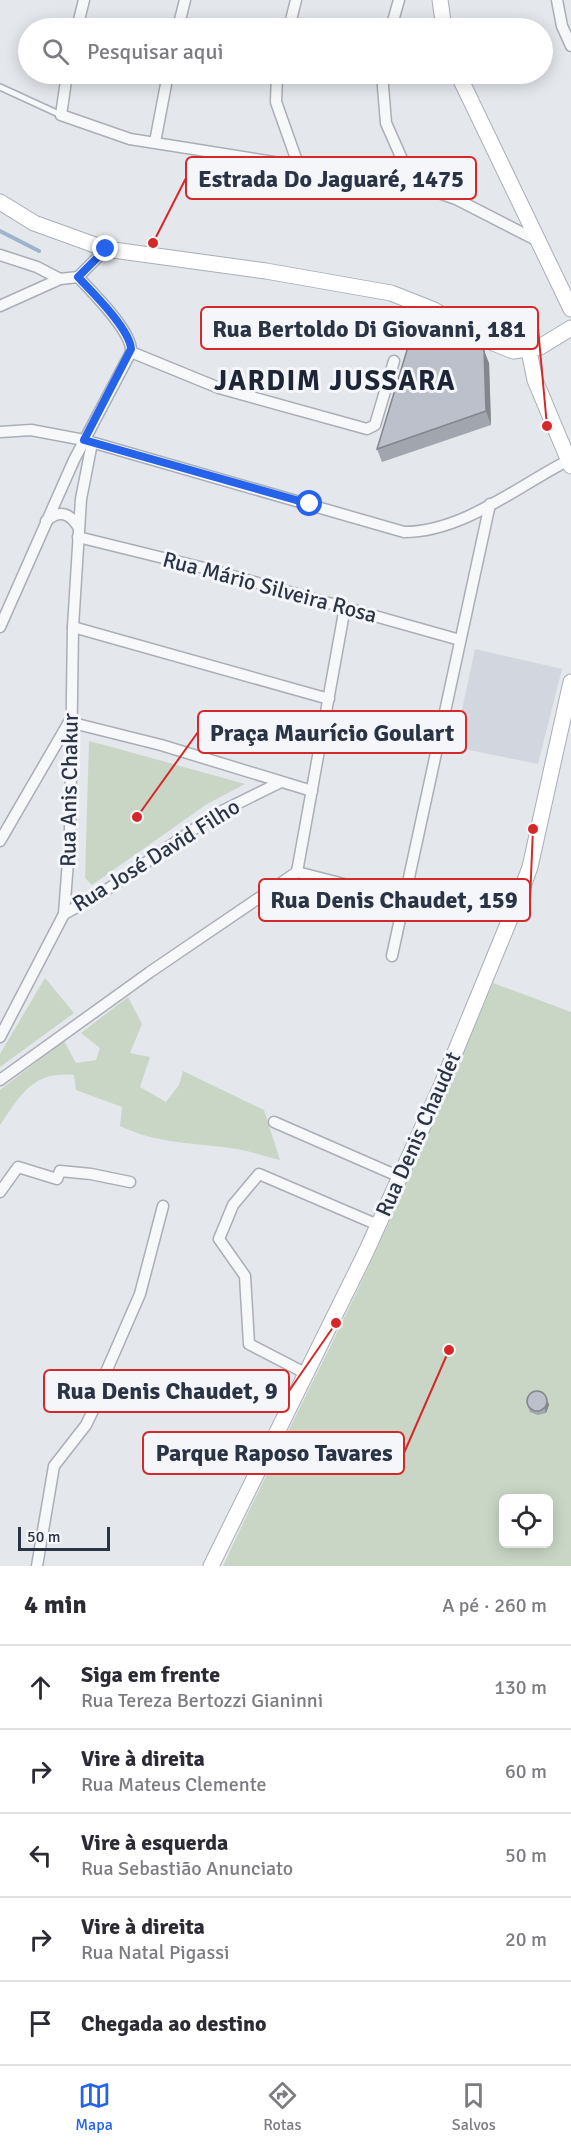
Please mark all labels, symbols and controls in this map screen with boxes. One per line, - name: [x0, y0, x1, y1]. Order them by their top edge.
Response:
- search box: [18, 18, 553, 84]
- icon: search: [39, 35, 72, 68]
- text: Pesquisar aqui: [87, 38, 223, 65]
- callout: Estrada Do Jaguaré, 1475: [186, 157, 476, 199]
- text: Estrada Do Jaguaré, 1475: [198, 164, 464, 194]
- route end: [92, 235, 118, 261]
- callout: Rua Bertoldo Di Giovanni, 181: [201, 307, 538, 349]
- text: Rua Bertoldo Di Giovanni, 181: [212, 314, 526, 344]
- district label: JARDIM JUSSARA: [214, 364, 456, 398]
- route start: [296, 490, 322, 516]
- street label: Rua Mário Silveira Rosa: [160, 545, 380, 629]
- callout: Praça Maurício Goulart: [198, 711, 466, 753]
- street label: Rua Anis Chakur: [54, 713, 84, 867]
- text: Praça Maurício Goulart: [210, 718, 454, 748]
- street label: Rua José David Filho: [67, 793, 245, 917]
- callout: Rua Denis Chaudet, 159: [259, 879, 530, 921]
- text: Rua Denis Chaudet, 159: [270, 885, 518, 915]
- street label: Rua Denis Chaudet: [370, 1047, 467, 1220]
- callout: Rua Denis Chaudet, 9: [44, 1370, 289, 1412]
- text: Rua Denis Chaudet, 9: [56, 1376, 278, 1406]
- callout: Parque Raposo Tavares: [143, 1432, 404, 1474]
- text: Parque Raposo Tavares: [155, 1438, 393, 1468]
- map controls: [499, 1494, 553, 1548]
- button: locate: [499, 1494, 553, 1548]
- scale bar: [18, 1524, 110, 1552]
- text: 50 m: [27, 1527, 61, 1547]
- text: 4 min: [24, 1589, 87, 1621]
- text: A pé · 260 m: [442, 1593, 547, 1618]
- text: Siga em frente: [81, 1661, 220, 1688]
- icon: ahead: [24, 1671, 57, 1704]
- text: 130 m: [494, 1675, 547, 1700]
- text: Rua Tereza Bertozzi Gianinni: [81, 1688, 323, 1713]
- text: Vire à direita: [81, 1745, 205, 1772]
- icon: right: [24, 1755, 57, 1788]
- text: 60 m: [505, 1759, 547, 1784]
- text: Rua Mateus Clemente: [81, 1772, 267, 1797]
- text: Vire à esquerda: [81, 1829, 228, 1856]
- icon: left: [24, 1839, 57, 1872]
- text: 50 m: [505, 1843, 547, 1868]
- text: Rua Sebastião Anunciato: [81, 1856, 293, 1881]
- text: Vire à direita: [81, 1913, 205, 1940]
- icon: right: [24, 1923, 57, 1956]
- text: 20 m: [505, 1927, 547, 1952]
- text: Rua Natal Pigassi: [81, 1940, 229, 1965]
- icon: arrive: [24, 2007, 57, 2040]
- text: Chegada ao destino: [81, 2010, 267, 2037]
- tab: Mapa: [75, 2079, 113, 2135]
- tab: Rotas: [263, 2079, 301, 2135]
- tab: Salvos: [452, 2079, 496, 2135]

